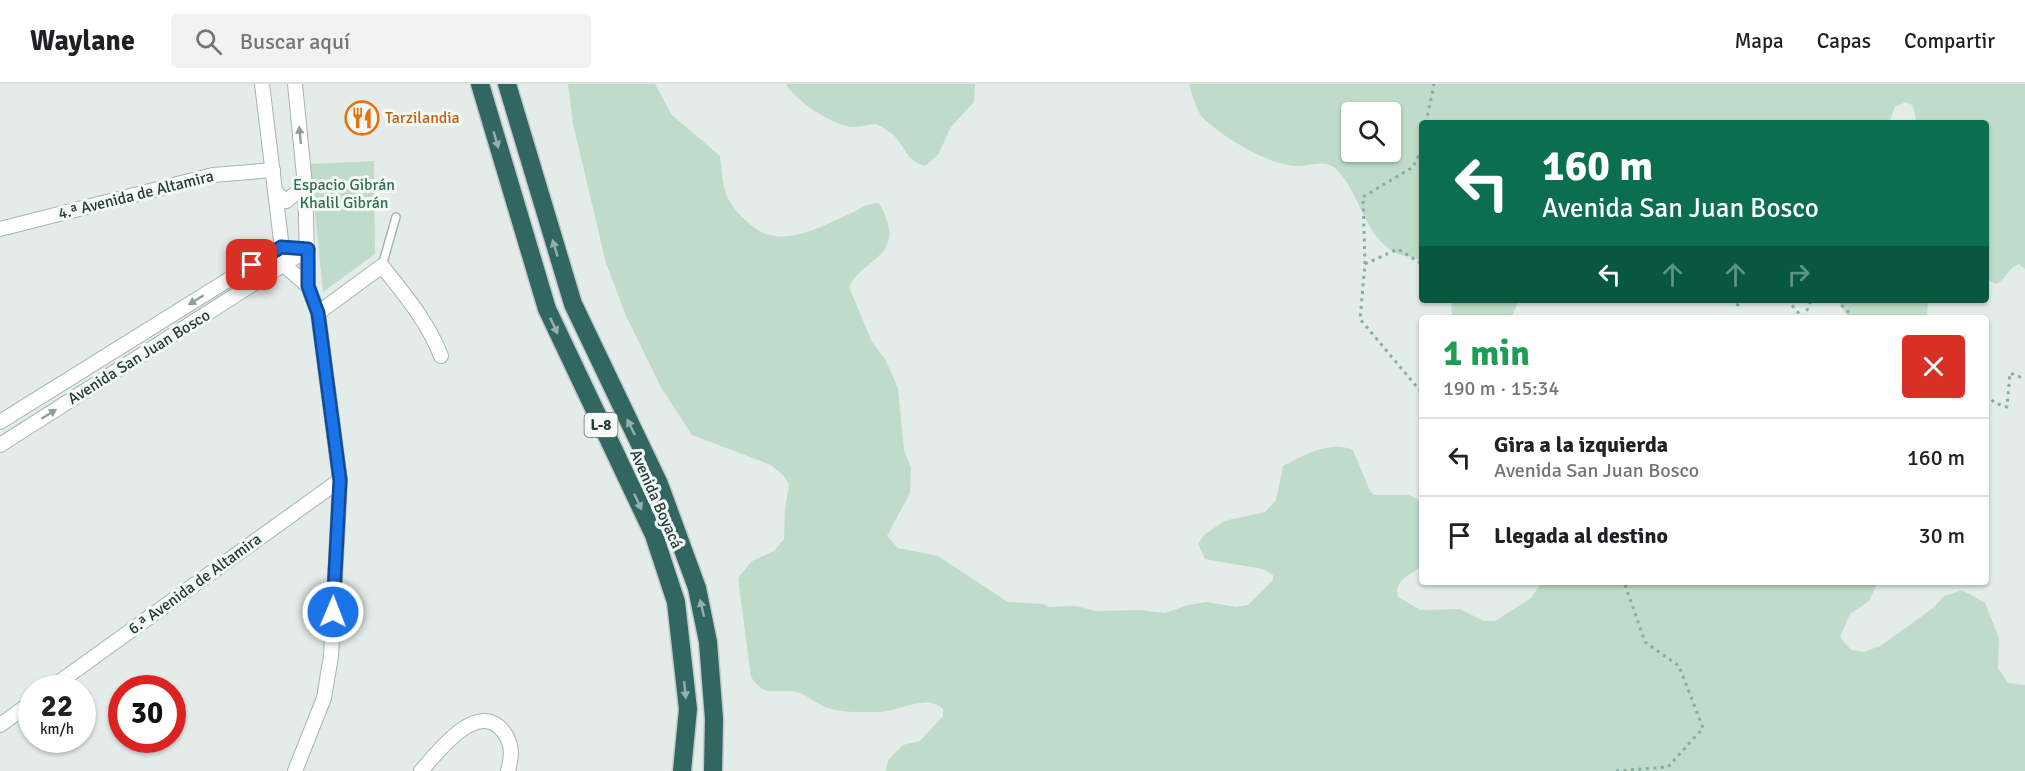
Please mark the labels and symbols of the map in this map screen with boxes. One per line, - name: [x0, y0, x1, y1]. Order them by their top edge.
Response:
- restaurant icon: Tarzilandia: [344, 100, 380, 136]
- place label: Tarzilandia: [385, 108, 460, 128]
- one-way arrow: [295, 126, 305, 145]
- one-way arrow: [492, 131, 501, 149]
- street label: 4.ª Avenida de Altamira: [56, 166, 216, 224]
- park label: Espacio Gibrán Khalil Gibrán: [293, 175, 395, 213]
- pin: [226, 239, 277, 290]
- one-way arrow: [550, 239, 559, 257]
- one-way arrow: [188, 295, 204, 306]
- street label: Avenida San Juan Bosco: [64, 305, 214, 409]
- one-way arrow: [550, 318, 559, 335]
- one-way arrow: [41, 408, 57, 420]
- road number: L-8: [584, 413, 618, 437]
- one-way arrow: [626, 419, 636, 436]
- street label: Avenida Boyacá: [625, 446, 687, 552]
- one-way arrow: [634, 494, 643, 511]
- street label: 6.ª Avenida de Altamira: [125, 529, 265, 639]
- position arrow: [301, 580, 365, 644]
- one-way arrow: [697, 599, 707, 617]
- speed limit sign: 30: [108, 675, 186, 753]
- one-way arrow: [681, 680, 690, 699]

